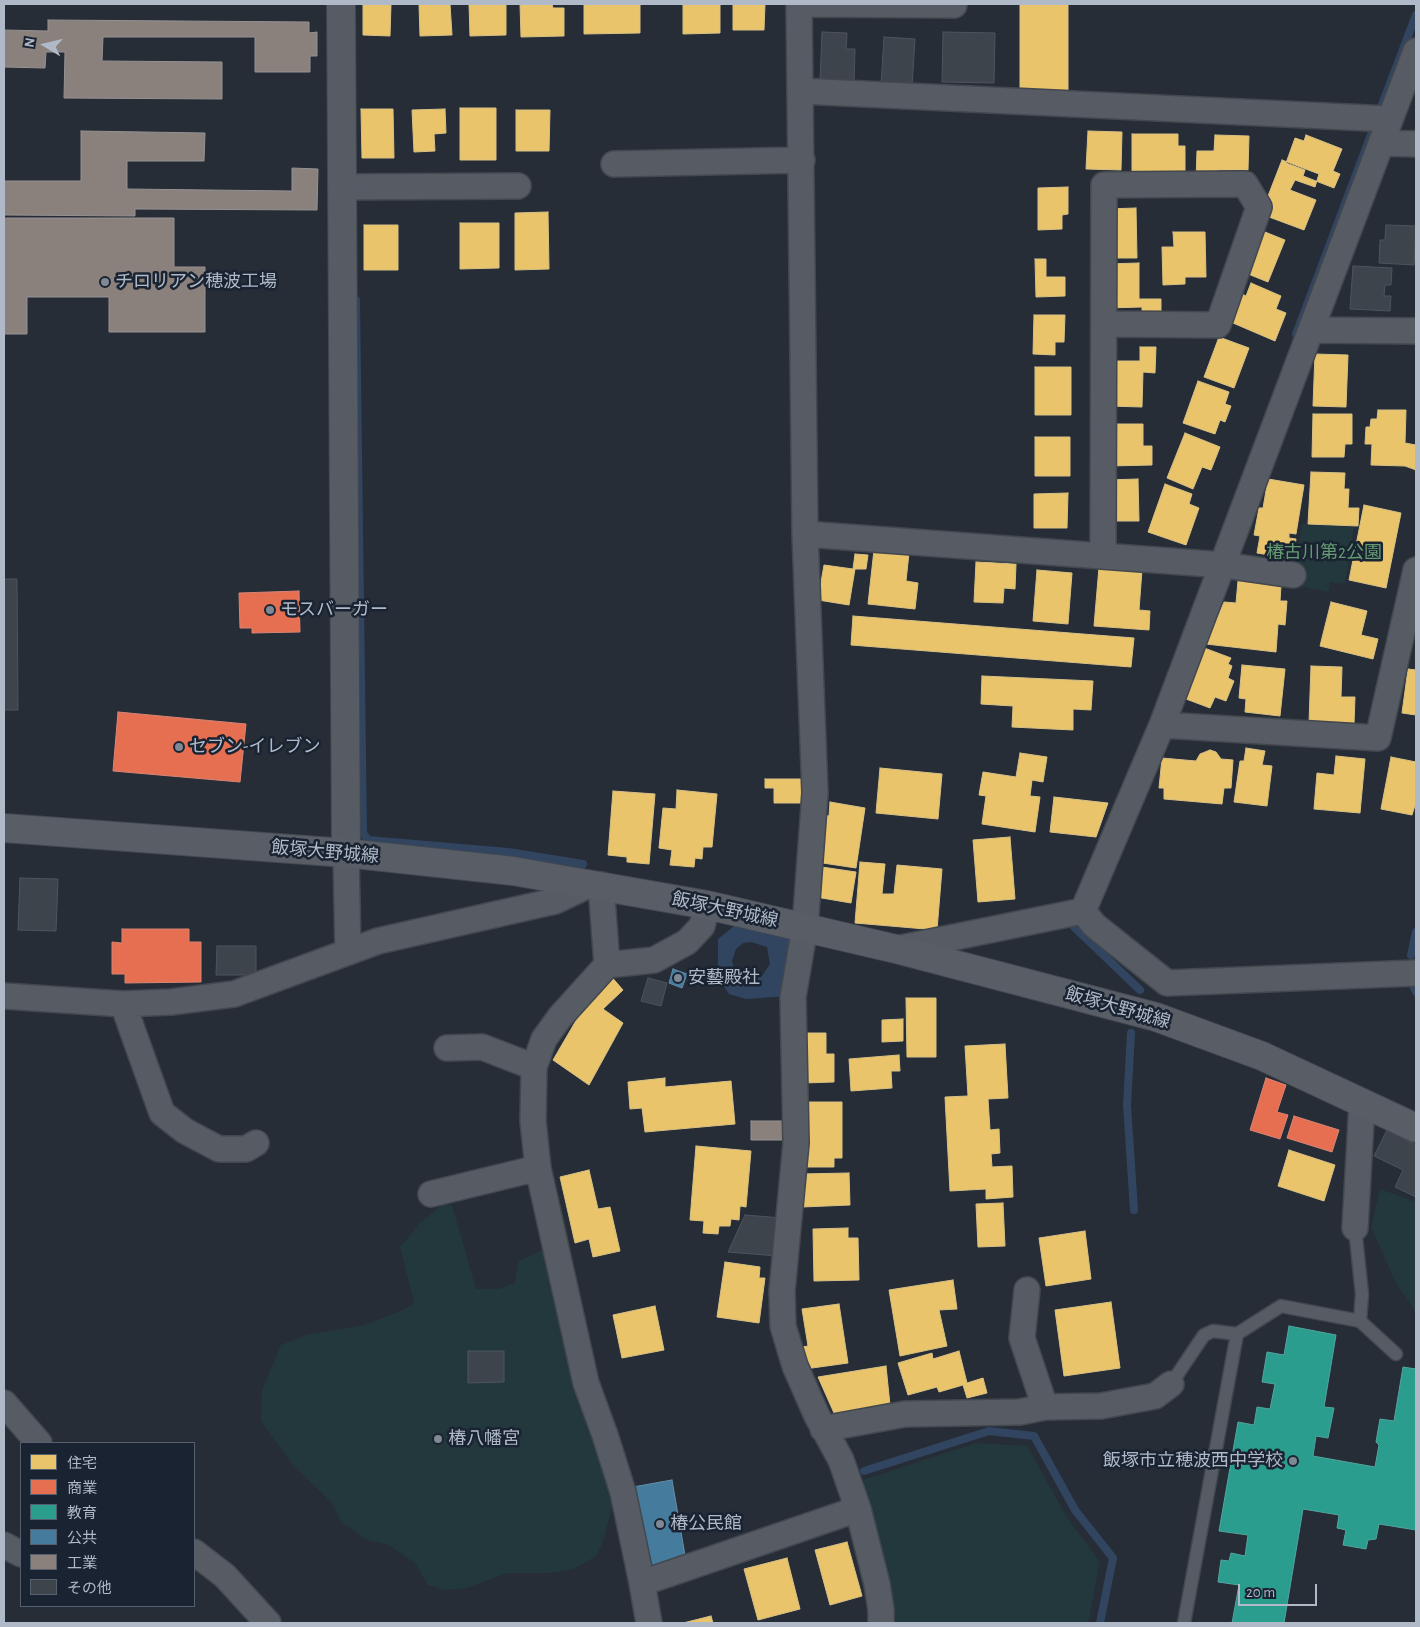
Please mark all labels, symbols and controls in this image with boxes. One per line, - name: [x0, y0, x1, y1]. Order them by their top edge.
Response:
- north arrow: [20, 20, 70, 70]
- text: N: [23, 37, 38, 49]
- place label: チロリアン穂波工場: [115, 271, 277, 293]
- marker: チロリアン穂波工場: [99, 276, 111, 288]
- park label: 椿古川第2公園: [1266, 542, 1382, 564]
- place label: モスバーガー: [280, 599, 388, 621]
- marker: モスバーガー: [264, 604, 276, 616]
- place label: セブン-イレブン: [189, 736, 321, 758]
- marker: セブン-イレブン: [173, 741, 185, 753]
- street label: 飯塚大野城線: [270, 837, 380, 867]
- street label: 飯塚大野城線: [670, 888, 780, 932]
- place label: 安藝殿社: [688, 967, 760, 989]
- marker: 安藝殿社: [672, 972, 684, 984]
- street label: 飯塚大野城線: [1063, 983, 1173, 1033]
- place label: 椿八幡宮: [448, 1428, 520, 1450]
- marker: 椿八幡宮: [432, 1433, 444, 1445]
- legend: [20, 1442, 195, 1607]
- place label: 飯塚市立穂波西中学校: [1103, 1450, 1283, 1472]
- marker: 飯塚市立穂波西中学校: [1287, 1455, 1299, 1467]
- text: 住宅: [67, 1456, 97, 1471]
- text: 商業: [67, 1481, 97, 1496]
- text: 教育: [67, 1506, 97, 1521]
- place label: 椿公民館: [670, 1513, 742, 1535]
- marker: 椿公民館: [654, 1518, 666, 1530]
- text: 公共: [67, 1531, 97, 1546]
- text: 工業: [67, 1556, 97, 1571]
- scale bar: [1240, 1574, 1319, 1606]
- text: その他: [67, 1581, 112, 1596]
- text: 20 m: [1246, 1585, 1275, 1600]

